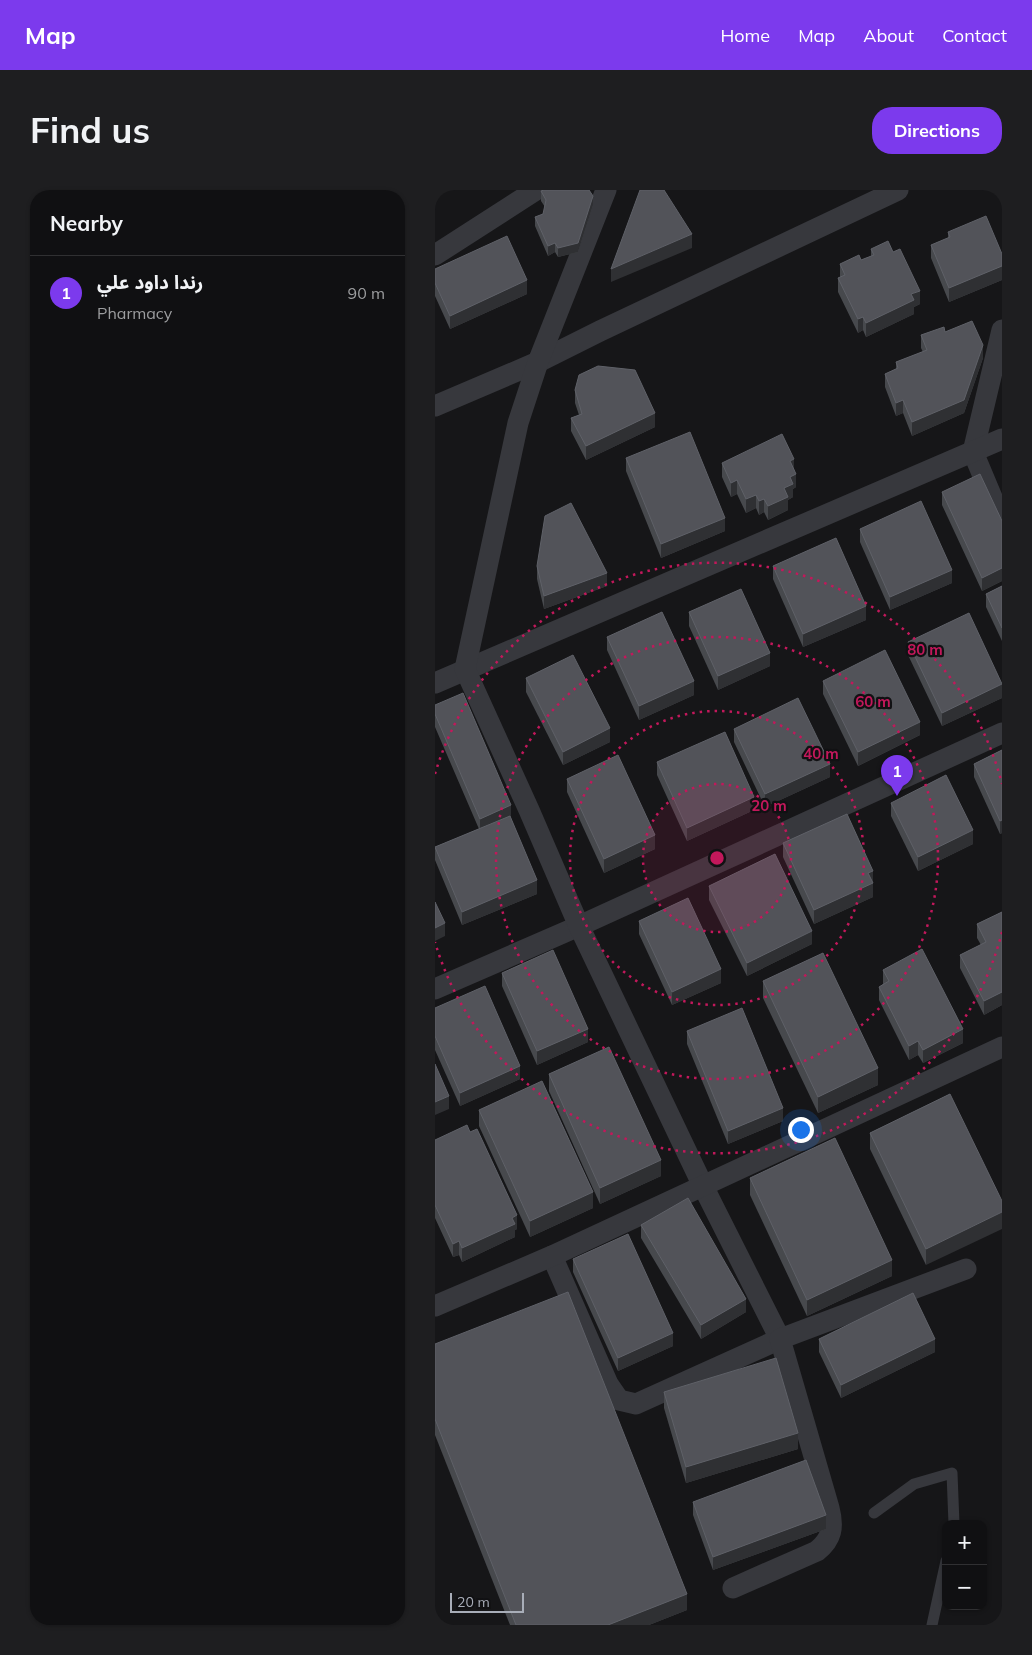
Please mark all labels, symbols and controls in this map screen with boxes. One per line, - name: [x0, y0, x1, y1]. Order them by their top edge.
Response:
- text: Map: [25, 20, 76, 50]
- text: Home: [720, 24, 770, 47]
- text: Map: [798, 24, 835, 47]
- text: About: [863, 24, 914, 47]
- text: Contact: [942, 24, 1007, 47]
- button: Directions: [872, 107, 1002, 154]
- text: Find us: [30, 108, 150, 152]
- text: Nearby: [50, 210, 123, 236]
- text: رندا داود علي: [97, 270, 203, 294]
- text: 1: [61, 283, 71, 303]
- text: 90 m: [348, 283, 385, 303]
- text: Pharmacy: [97, 303, 172, 323]
- text: 80 m: [907, 640, 943, 659]
- text: 60 m: [855, 692, 891, 711]
- text: 40 m: [803, 744, 839, 763]
- pin: 1: [881, 755, 913, 796]
- text: 20 m: [751, 796, 787, 815]
- centre of rings: [708, 849, 726, 867]
- your location: [788, 1117, 814, 1143]
- map controls: [942, 1520, 987, 1610]
- button: +: [942, 1520, 987, 1565]
- button: −: [942, 1565, 987, 1610]
- scale bar: [450, 1590, 524, 1613]
- text: 20 m: [457, 1593, 490, 1611]

